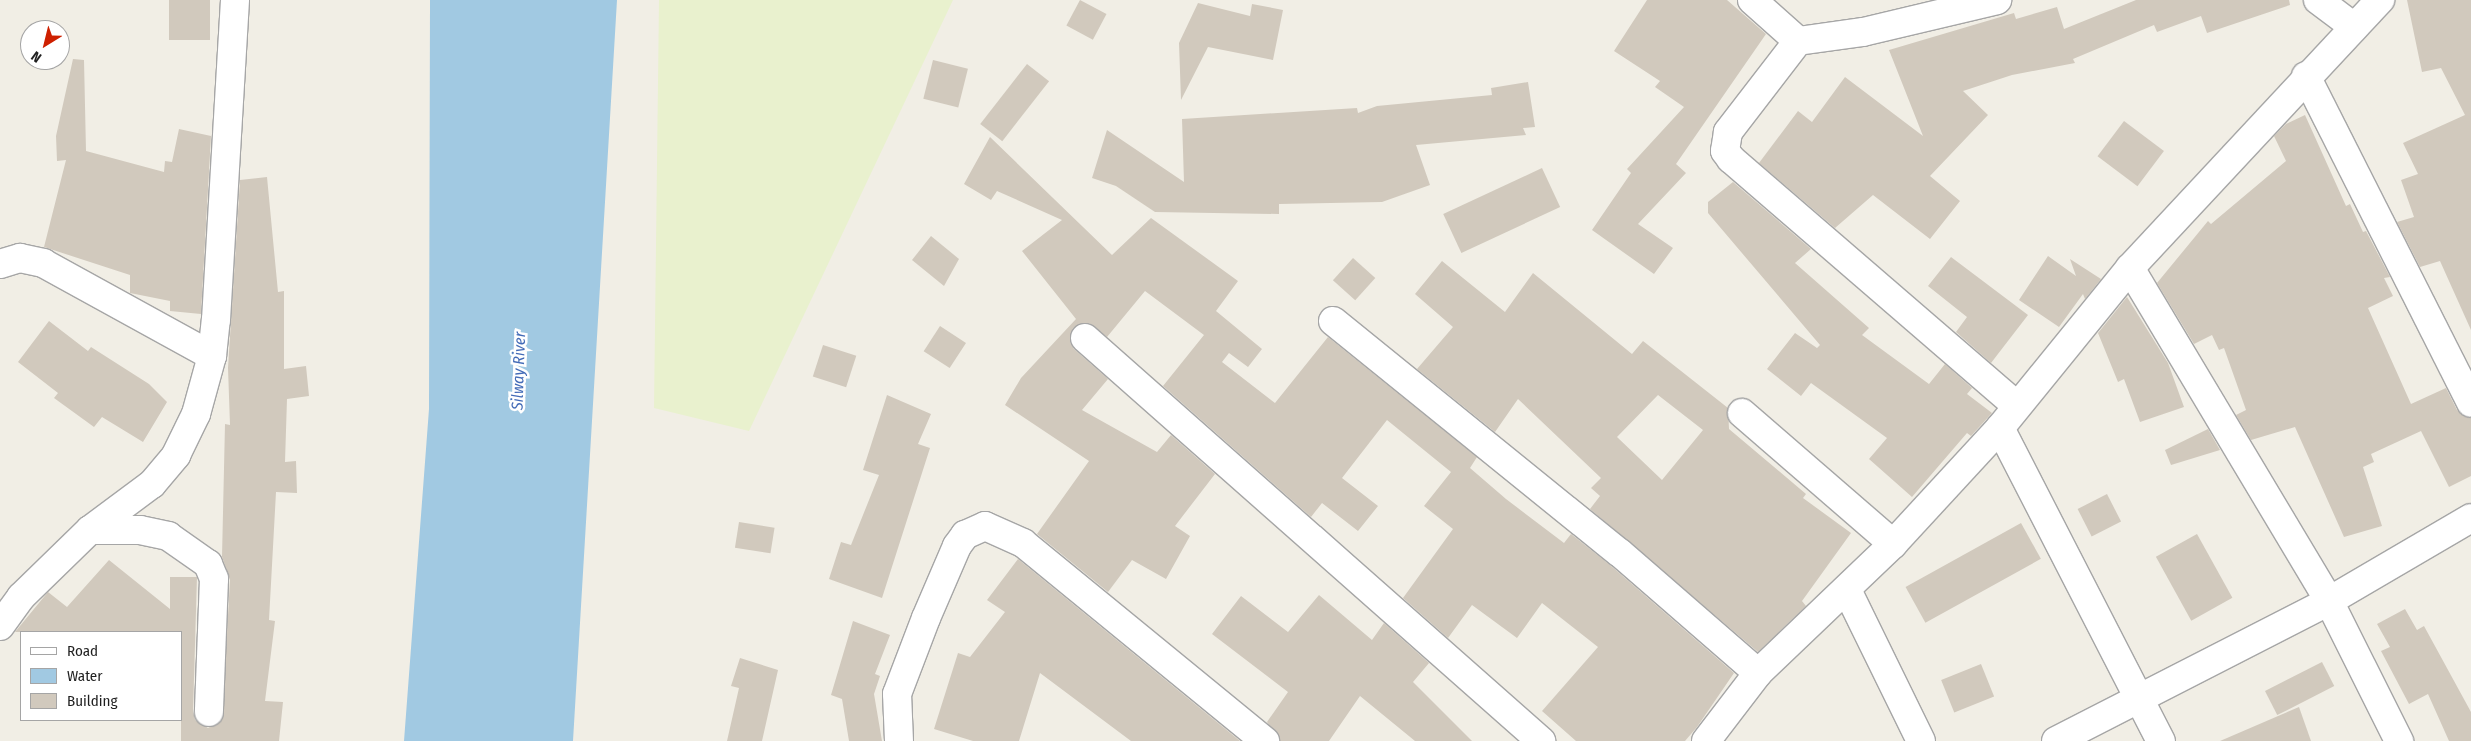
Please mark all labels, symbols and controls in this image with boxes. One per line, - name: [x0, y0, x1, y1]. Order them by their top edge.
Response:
- north arrow: [20, 20, 70, 70]
- text: N: [28, 47, 45, 66]
- water label: Silway River: [508, 332, 530, 410]
- legend: [20, 631, 182, 721]
- text: Road: [67, 642, 98, 660]
- text: Water: [67, 667, 102, 685]
- text: Building: [67, 692, 118, 710]

